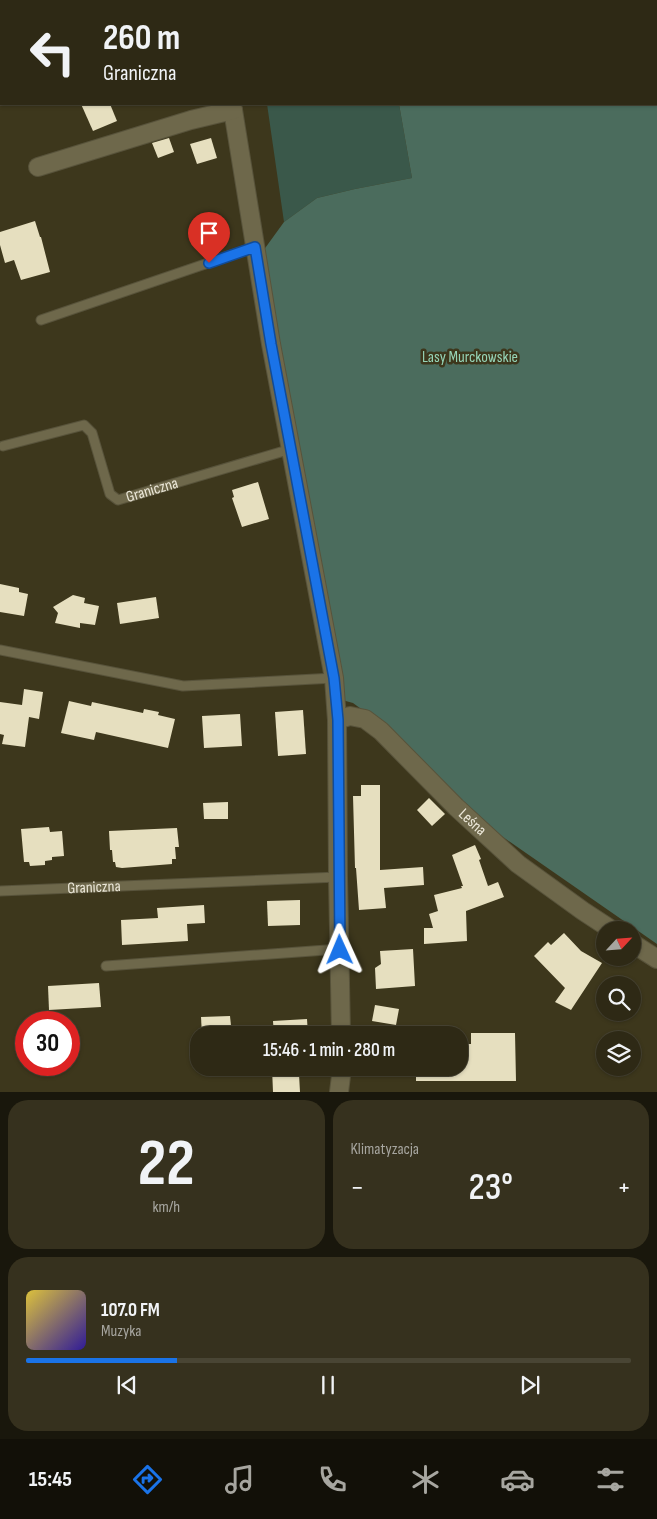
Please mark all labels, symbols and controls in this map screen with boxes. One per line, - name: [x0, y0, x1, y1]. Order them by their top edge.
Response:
- text: 260 m: [103, 17, 180, 60]
- icon: left: [20, 20, 85, 85]
- text: Graniczna: [103, 60, 176, 87]
- pin: [188, 212, 230, 263]
- icon: arrive: [195, 219, 223, 247]
- park label: Lasy Murckowskie: [422, 348, 518, 367]
- street label: Graniczna: [124, 473, 180, 507]
- street label: Leśna: [455, 805, 490, 840]
- street label: Graniczna: [67, 877, 121, 898]
- north arrow: [596, 921, 641, 966]
- map controls: [596, 921, 641, 1076]
- position arrow: [313, 923, 365, 975]
- button: search: [596, 976, 641, 1021]
- speed limit sign: 30: [15, 1011, 80, 1076]
- button: layers: [596, 1031, 641, 1076]
- text: 15:46 · 1 min · 280 m: [263, 1039, 395, 1062]
- text: 22: [138, 1126, 195, 1204]
- text: Klimatyzacja: [351, 1140, 419, 1159]
- text: 23°: [468, 1165, 513, 1210]
- text: −: [351, 1171, 364, 1204]
- text: +: [617, 1171, 631, 1204]
- text: km/h: [152, 1198, 180, 1217]
- text: 107.0 FM: [101, 1299, 160, 1322]
- text: Muzyka: [101, 1322, 141, 1341]
- icon: previous: [113, 1371, 141, 1399]
- icon: pause: [314, 1371, 342, 1399]
- icon: next: [516, 1371, 544, 1399]
- icon: directions: [130, 1462, 165, 1497]
- icon: music: [222, 1462, 257, 1497]
- icon: phone: [315, 1462, 350, 1497]
- icon: climate: [408, 1462, 443, 1497]
- icon: car: [500, 1462, 535, 1497]
- icon: filters: [593, 1462, 628, 1497]
- text: 15:45: [29, 1466, 72, 1493]

